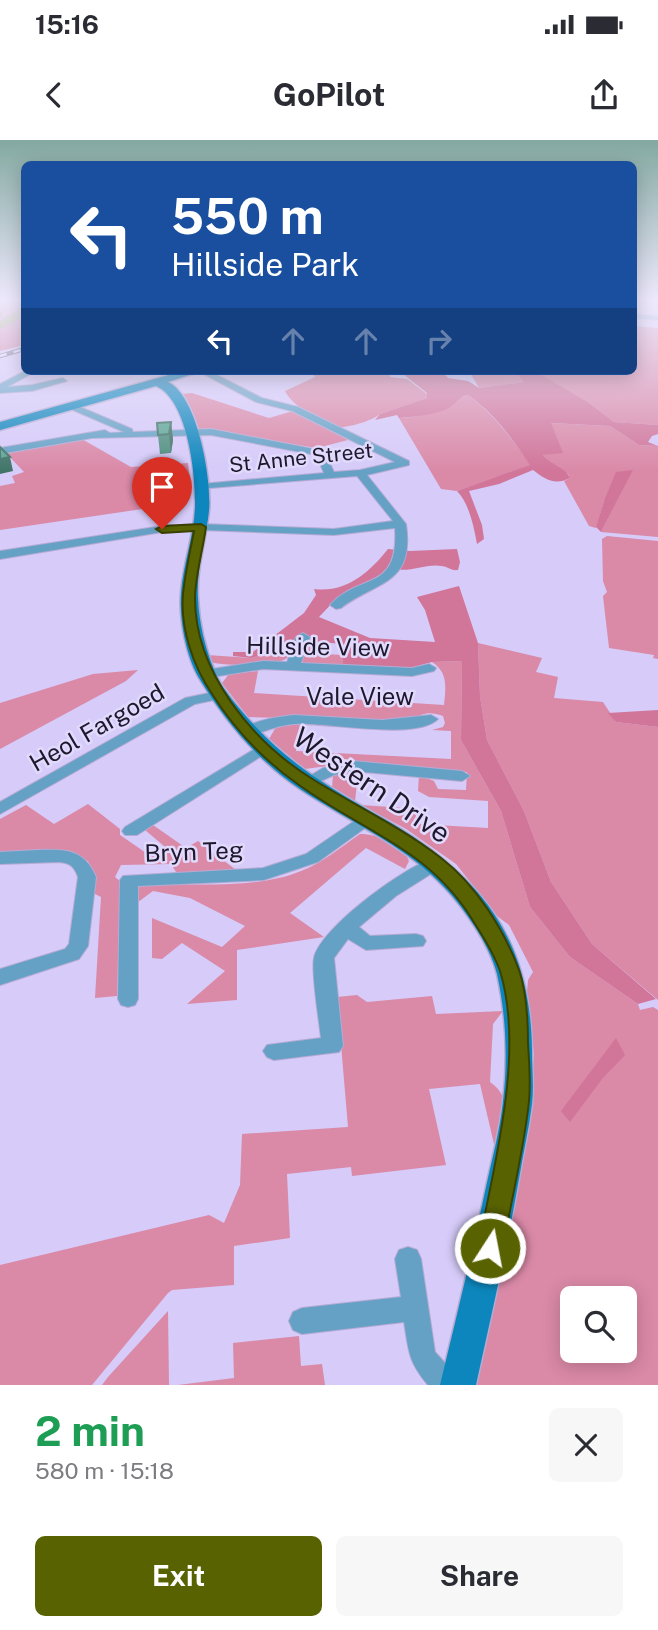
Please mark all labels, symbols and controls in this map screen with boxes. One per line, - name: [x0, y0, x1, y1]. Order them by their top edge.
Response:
- text: 15:16: [35, 9, 99, 40]
- icon: back: [35, 76, 73, 114]
- text: GoPilot: [273, 76, 385, 113]
- icon: share: [585, 76, 623, 114]
- text: 550 m: [171, 187, 324, 245]
- icon: left: [56, 189, 147, 280]
- text: Hillside Park: [171, 246, 359, 283]
- icon: left: [201, 322, 239, 360]
- icon: ahead: [274, 322, 312, 360]
- icon: ahead: [347, 322, 385, 360]
- icon: right: [420, 322, 458, 360]
- street label: St Anne Street: [228, 438, 374, 477]
- pin: [132, 457, 192, 529]
- icon: arrive: [143, 468, 181, 506]
- street label: Hillside View: [246, 631, 390, 661]
- street label: Heol Fargoed: [24, 677, 169, 777]
- street label: Vale View: [306, 682, 414, 710]
- street label: Western Drive: [287, 720, 457, 849]
- street label: Bryn Teg: [144, 835, 244, 867]
- position arrow: [453, 1211, 527, 1285]
- map controls: [560, 1286, 637, 1363]
- button: search: [560, 1286, 637, 1363]
- text: 2 min: [35, 1406, 145, 1455]
- button: close: [549, 1408, 623, 1482]
- text: 580 m · 15:18: [35, 1457, 174, 1484]
- button: Exit: [35, 1536, 322, 1616]
- button: Share: [336, 1536, 623, 1616]

